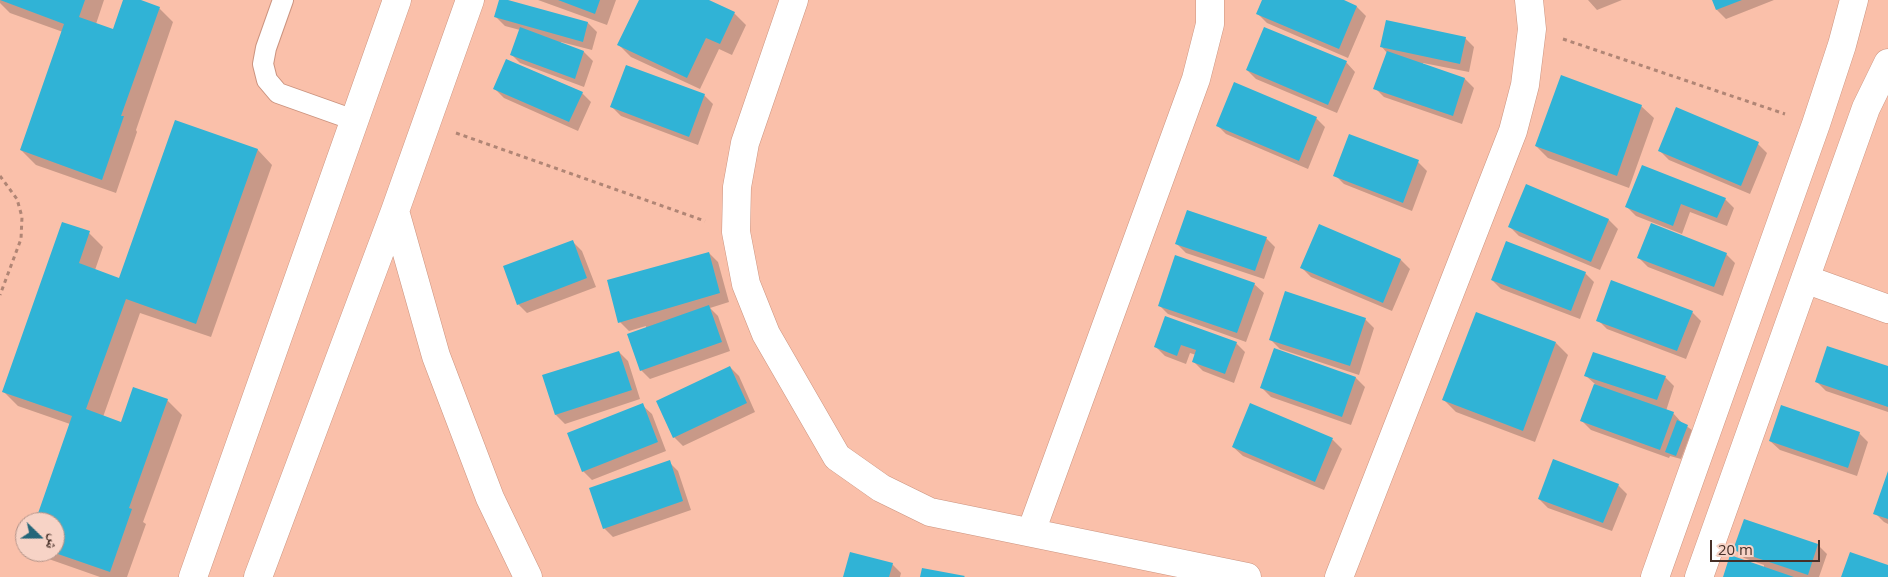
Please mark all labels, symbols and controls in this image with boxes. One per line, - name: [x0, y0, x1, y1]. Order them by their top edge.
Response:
- north arrow: [15, 512, 65, 562]
- scale bar: [1713, 530, 1823, 562]
- text: ش: [42, 532, 65, 553]
- text: 20 m: [1718, 539, 1753, 559]

